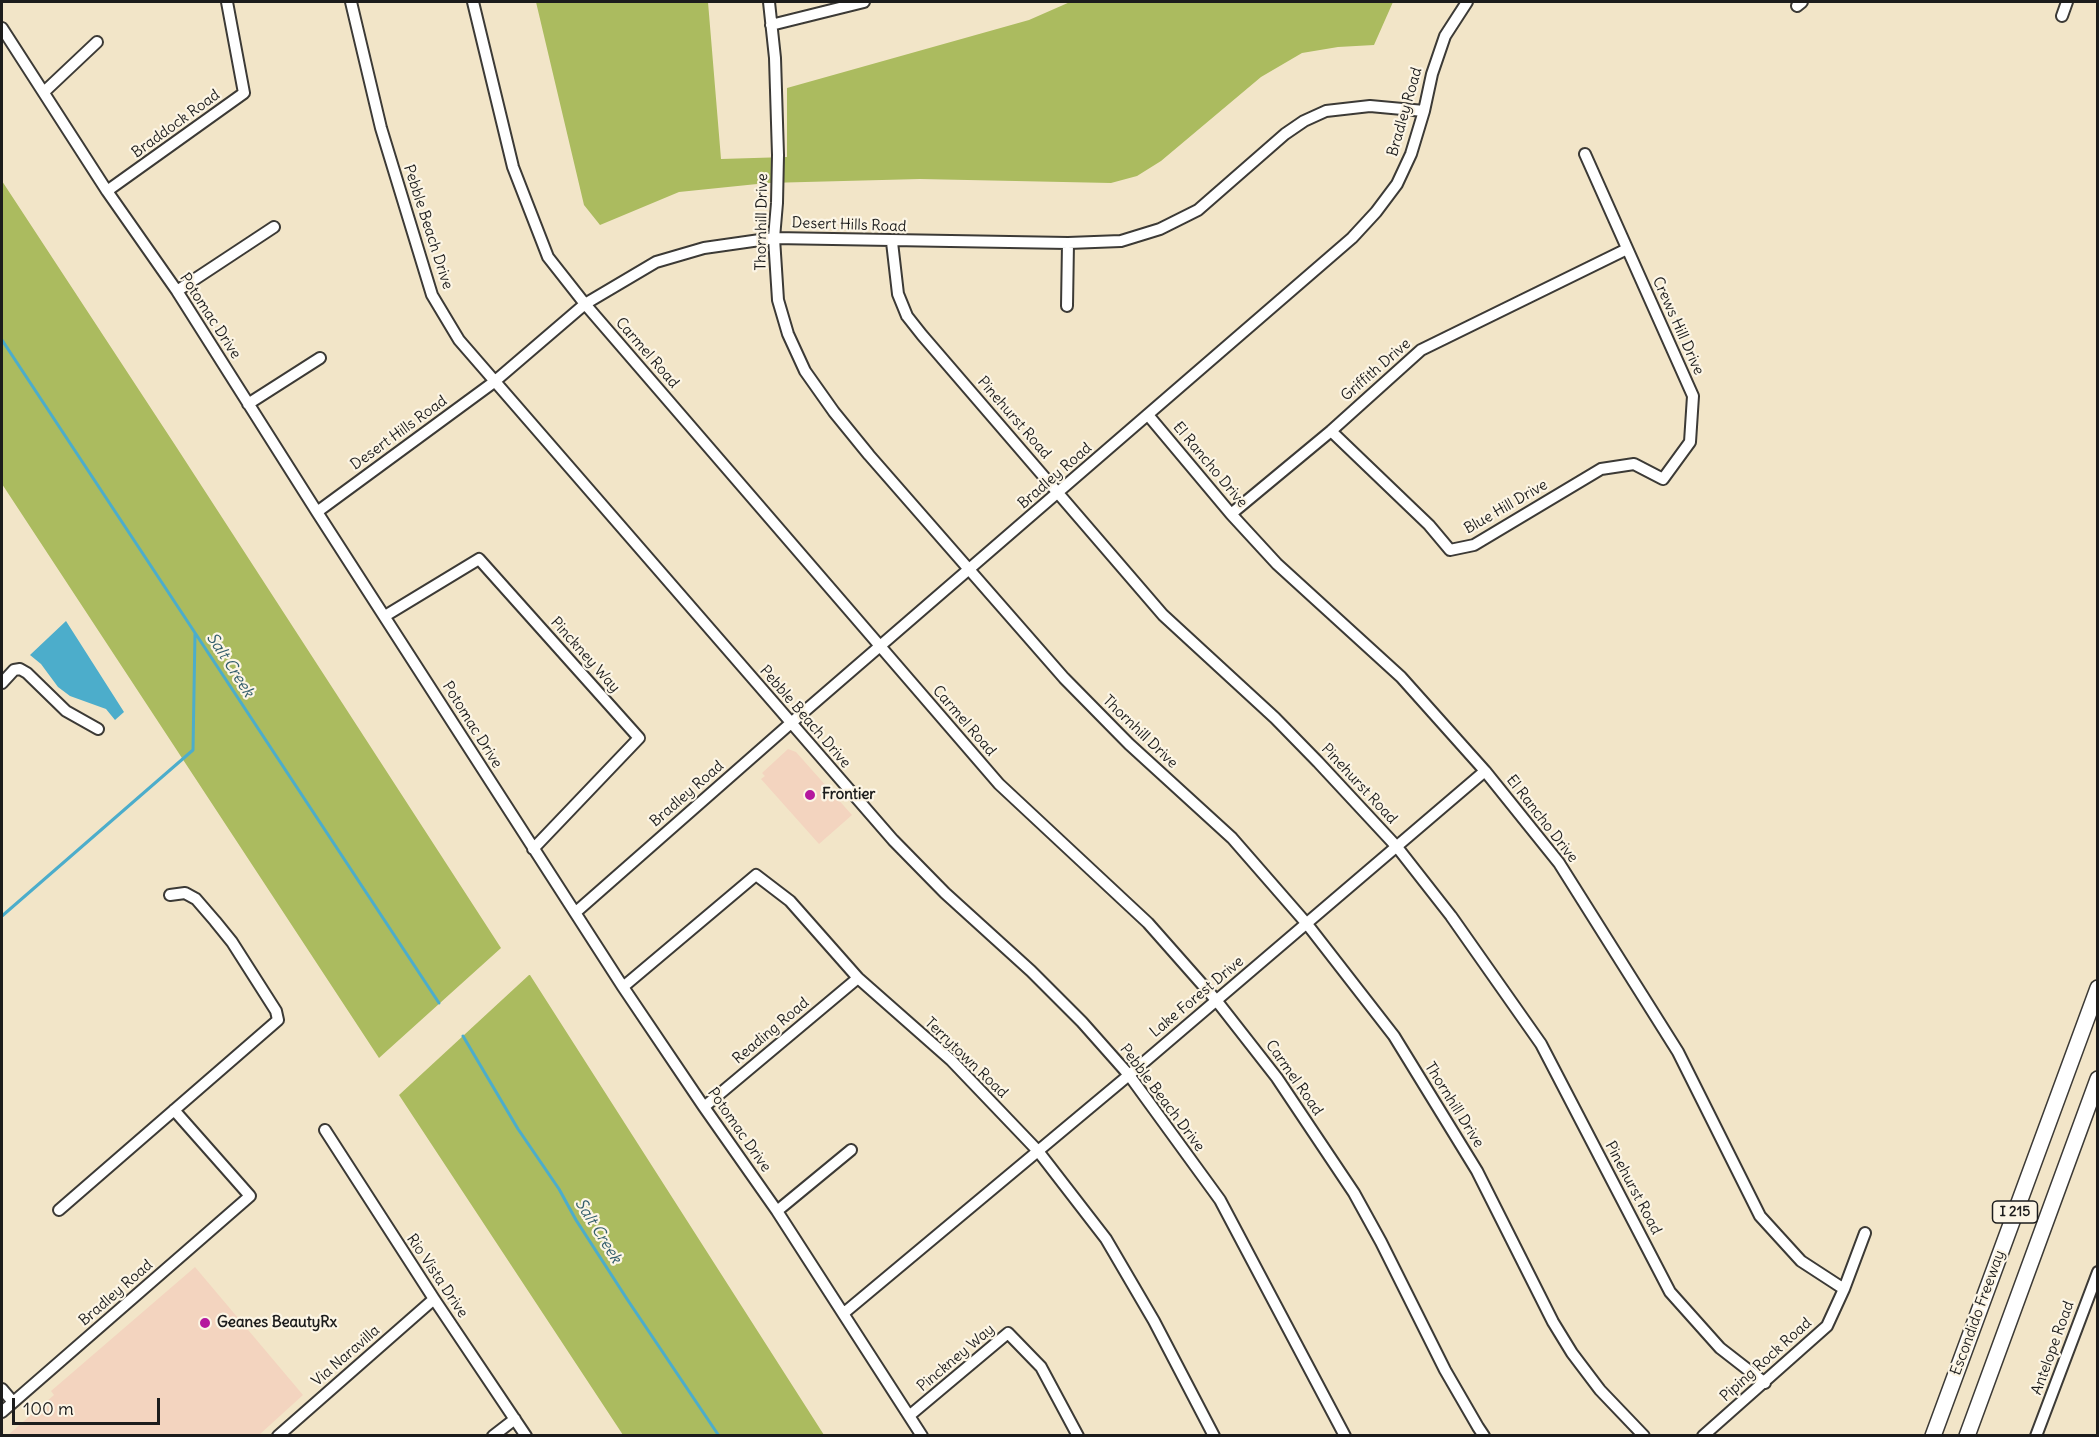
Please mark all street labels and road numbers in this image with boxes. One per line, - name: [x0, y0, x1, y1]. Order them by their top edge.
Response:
- street label: Bradley Road: [1384, 65, 1426, 159]
- street label: Braddock Road: [128, 86, 224, 162]
- street label: Pebble Beach Drive: [399, 162, 457, 292]
- street label: Thornhill Drive: [752, 173, 772, 271]
- street label: Desert Hills Road: [791, 214, 907, 236]
- street label: Potomac Drive: [176, 270, 244, 362]
- street label: Crews Hill Drive: [1648, 274, 1708, 378]
- street label: Carmel Road: [611, 314, 683, 392]
- street label: Griffith Drive: [1338, 335, 1414, 405]
- street label: Pinehurst Road: [973, 373, 1055, 463]
- street label: Desert Hills Road: [347, 392, 451, 474]
- street label: El Rancho Drive: [1169, 419, 1251, 511]
- street label: Bradley Road: [1014, 439, 1096, 513]
- street label: Blue Hill Drive: [1461, 476, 1551, 538]
- street label: Pinckney Way: [546, 614, 624, 696]
- street label: Pebble Beach Drive: [756, 662, 854, 772]
- street label: Potomac Drive: [438, 678, 506, 772]
- street label: Carmel Road: [928, 682, 1000, 760]
- street label: Thornhill Drive: [1099, 692, 1181, 772]
- street label: Pinehurst Road: [1317, 740, 1401, 828]
- street label: Bradley Road: [646, 757, 728, 831]
- street label: El Rancho Drive: [1502, 772, 1582, 866]
- street label: Lake Forest Drive: [1146, 953, 1248, 1041]
- street label: Reading Road: [729, 994, 813, 1068]
- street label: Terrytown Road: [921, 1014, 1011, 1102]
- street label: Carmel Road: [1261, 1037, 1327, 1119]
- street label: Pebble Beach Drive: [1116, 1041, 1208, 1155]
- street label: Thornhill Drive: [1421, 1059, 1487, 1151]
- street label: Potomac Drive: [703, 1084, 775, 1176]
- street label: Pinehurst Road: [1601, 1138, 1665, 1238]
- road number: I 215: [1992, 1201, 2038, 1223]
- street label: Rio Vista Drive: [402, 1231, 472, 1321]
- street label: Escondido Freeway: [1947, 1248, 2009, 1378]
- street label: Bradley Road: [75, 1256, 157, 1330]
- street label: Antelope Road: [2028, 1299, 2078, 1397]
- street label: Piping Rock Road: [1717, 1314, 1815, 1406]
- street label: Pinckney Way: [914, 1320, 998, 1396]
- street label: Via Naravilla: [308, 1322, 384, 1390]

